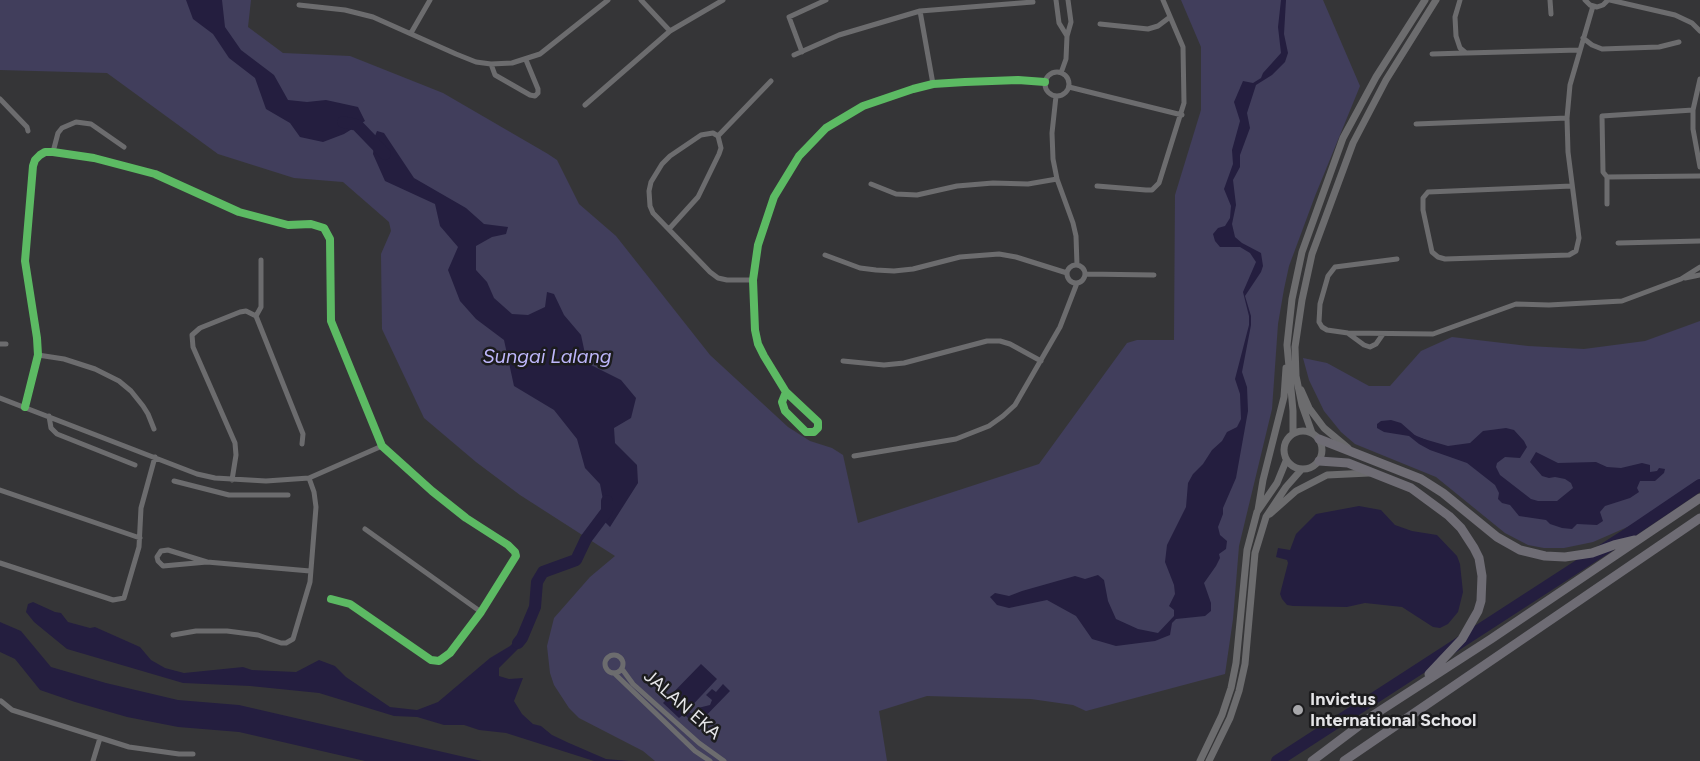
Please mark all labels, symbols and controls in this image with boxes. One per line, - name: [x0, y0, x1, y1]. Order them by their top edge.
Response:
- water label: Sungai Lalang: [483, 345, 611, 369]
- street label: JALAN EKA: [639, 666, 725, 744]
- place label: Invictus International School: [1310, 689, 1476, 732]
- marker: Invictus International School: [1291, 703, 1305, 717]

